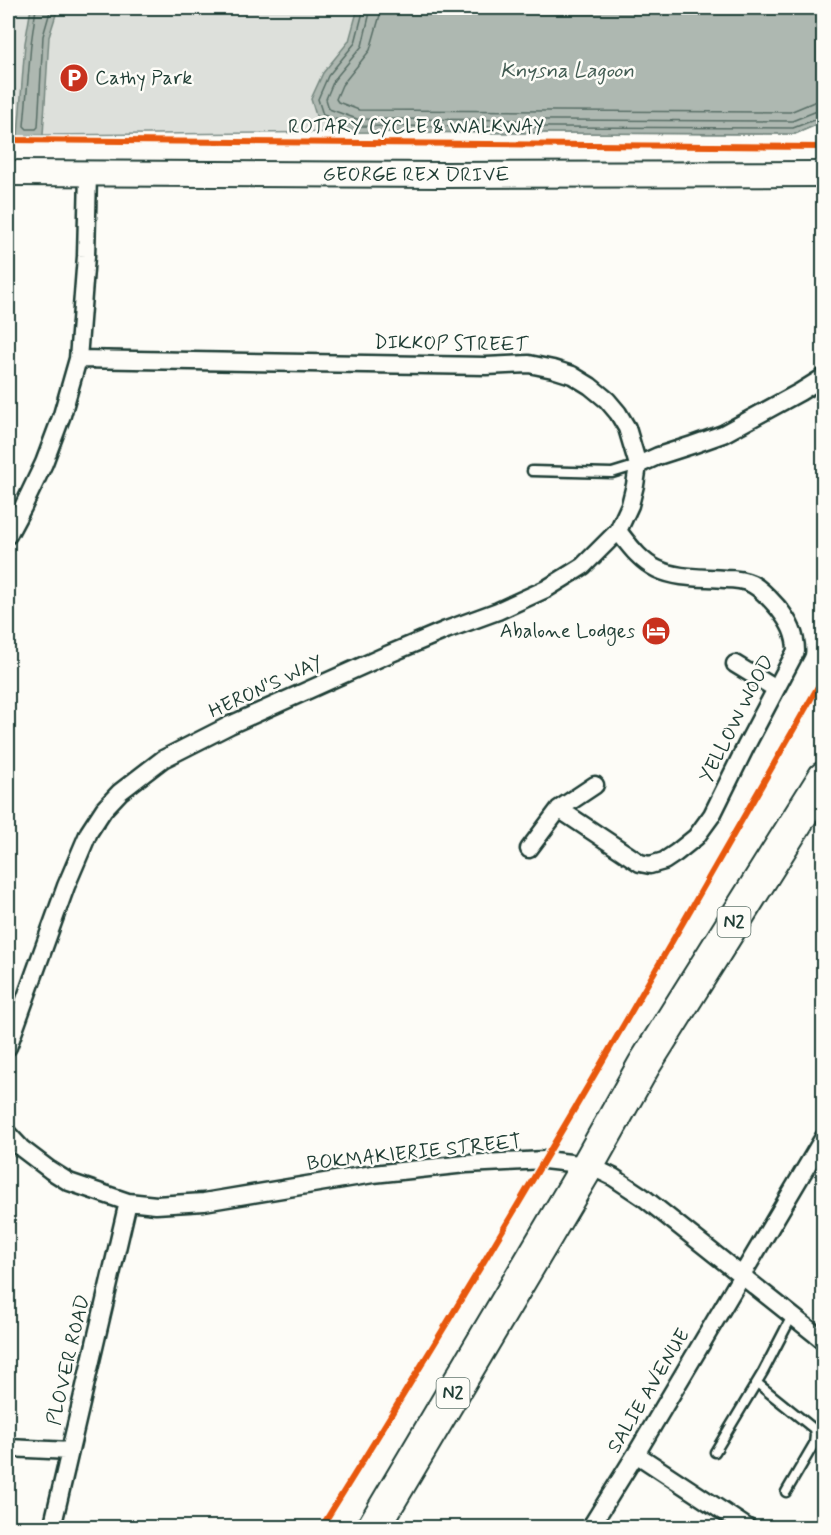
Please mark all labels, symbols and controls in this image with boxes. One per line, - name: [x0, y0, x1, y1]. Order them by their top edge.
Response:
- water label: Knysna Lagoon: [500, 57, 634, 85]
- parking icon: Cathy Park: [58, 62, 90, 94]
- place label: Cathy Park: [95, 65, 192, 92]
- street label: ROTARY CYCLE & WALKWAY: [288, 114, 544, 141]
- street label: GEORGE REX DRIVE: [322, 161, 509, 189]
- street label: DIKKOP STREET: [374, 329, 530, 359]
- hotel icon: Abalone Lodges: [640, 615, 672, 647]
- place label: Abalone Lodges: [500, 618, 635, 646]
- street label: HERON'S WAY: [205, 649, 327, 725]
- street label: YELLOW WOOD: [693, 650, 781, 788]
- road number: N2: [718, 907, 750, 937]
- street label: BOKMAKIERIE STREET: [305, 1128, 523, 1178]
- street label: PLOVER ROAD: [41, 1292, 97, 1428]
- street label: SALIE AVENUE: [601, 1324, 697, 1458]
- road number: N2: [436, 1378, 470, 1408]

